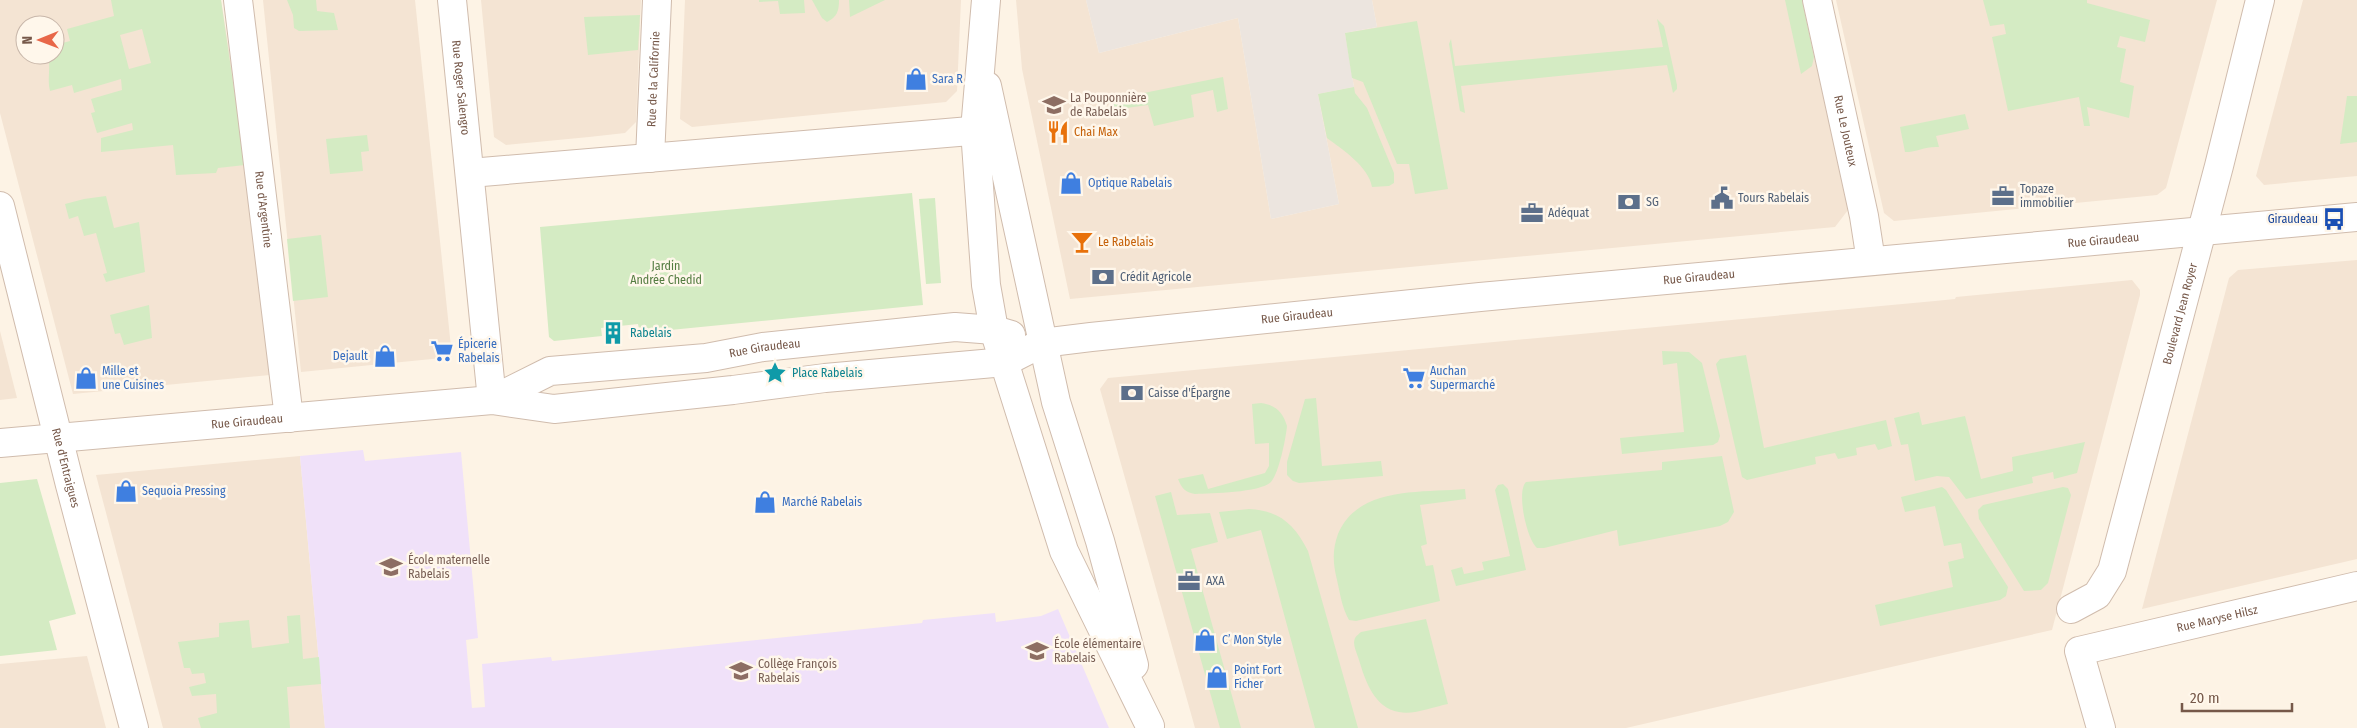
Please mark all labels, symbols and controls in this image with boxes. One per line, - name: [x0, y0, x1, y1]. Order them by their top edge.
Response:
- north arrow: [15, 15, 65, 65]
- street label: Rue de la Californie: [644, 31, 663, 127]
- text: N: [19, 36, 36, 45]
- street label: Rue Roger Salengro: [449, 39, 472, 136]
- shop icon: Sara R: [903, 66, 929, 92]
- place label: Sara R: [932, 72, 963, 86]
- place label: La Pouponnière de Rabelais: [1070, 91, 1147, 119]
- school or university icon: La Pouponnière de Rabelais: [1041, 92, 1067, 118]
- street label: Rue Le Jouteux: [1831, 94, 1860, 169]
- restaurant icon: Chai Max: [1045, 119, 1071, 145]
- place label: Chai Max: [1074, 125, 1118, 139]
- street label: Rue d'Argentine: [252, 170, 275, 249]
- shop icon: Optique Rabelais: [1058, 170, 1084, 196]
- place label: Optique Rabelais: [1088, 176, 1172, 190]
- place label: Topaze immobilier: [2020, 182, 2074, 210]
- office icon: Topaze immobilier: [1990, 183, 2016, 209]
- public building icon: Tours Rabelais: [1709, 185, 1735, 211]
- bank icon: SG: [1616, 189, 1642, 215]
- place label: Tours Rabelais: [1738, 191, 1809, 205]
- place label: SG: [1646, 195, 1659, 209]
- office icon: Adéquat: [1519, 200, 1545, 226]
- place label: Adéquat: [1548, 206, 1589, 220]
- bus stop icon: Giraudeau: [2321, 206, 2347, 232]
- place label: Giraudeau: [2268, 212, 2318, 226]
- bar icon: Le Rabelais: [1069, 229, 1095, 255]
- street label: Rue Giraudeau: [2067, 230, 2140, 250]
- place label: Le Rabelais: [1098, 235, 1154, 249]
- park label: Jardin Andrée Chedid: [630, 259, 702, 287]
- street label: Boulevard Jean Royer: [2160, 261, 2200, 366]
- bank icon: Crédit Agricole: [1090, 264, 1116, 290]
- street label: Rue Giraudeau: [1663, 267, 1736, 287]
- place label: Crédit Agricole: [1120, 270, 1191, 284]
- street label: Rue Giraudeau: [1260, 305, 1333, 326]
- building icon: Rabelais: [600, 320, 626, 346]
- place label: Rabelais: [630, 326, 672, 340]
- place label: Épicerie Rabelais: [458, 336, 500, 365]
- street label: Rue Giraudeau: [728, 336, 801, 360]
- supermarket icon: Épicerie Rabelais: [429, 338, 455, 364]
- shop icon: Dejault: [372, 343, 398, 369]
- place label: Dejault: [333, 349, 368, 363]
- place icon: Place Rabelais: [762, 360, 788, 386]
- place label: Mille et une Cuisines: [102, 364, 164, 392]
- place label: Auchan Supermarché: [1430, 364, 1495, 392]
- shop icon: Mille et une Cuisines: [73, 365, 99, 391]
- supermarket icon: Auchan Supermarché: [1401, 365, 1427, 391]
- place label: Place Rabelais: [792, 366, 863, 380]
- bank icon: Caisse d'Épargne: [1119, 380, 1145, 406]
- place label: Caisse d'Épargne: [1148, 385, 1230, 400]
- street label: Rue Giraudeau: [211, 411, 284, 432]
- street label: Rue d'Entraigues: [49, 426, 83, 509]
- shop icon: Sequoia Pressing: [113, 478, 139, 504]
- place label: Sequoia Pressing: [142, 484, 226, 498]
- shop icon: Marché Rabelais: [752, 489, 778, 515]
- place label: Marché Rabelais: [782, 495, 862, 509]
- place label: École maternelle Rabelais: [408, 552, 490, 581]
- school or university icon: École maternelle Rabelais: [378, 554, 404, 580]
- office icon: AXA: [1176, 568, 1202, 594]
- place label: AXA: [1206, 574, 1225, 588]
- street label: Rue Maryse Hilsz: [2175, 602, 2259, 635]
- shop icon: C’ Mon Style: [1192, 627, 1218, 653]
- place label: C’ Mon Style: [1222, 633, 1282, 647]
- place label: École élémentaire Rabelais: [1054, 636, 1142, 665]
- school or university icon: École élémentaire Rabelais: [1024, 638, 1050, 664]
- place label: Collège François Rabelais: [758, 657, 837, 685]
- school or university icon: Collège François Rabelais: [728, 658, 754, 684]
- place label: Point Fort Ficher: [1234, 663, 1282, 691]
- shop icon: Point Fort Ficher: [1204, 664, 1230, 690]
- scale bar: [2182, 680, 2292, 712]
- text: 20 m: [2190, 689, 2220, 707]

